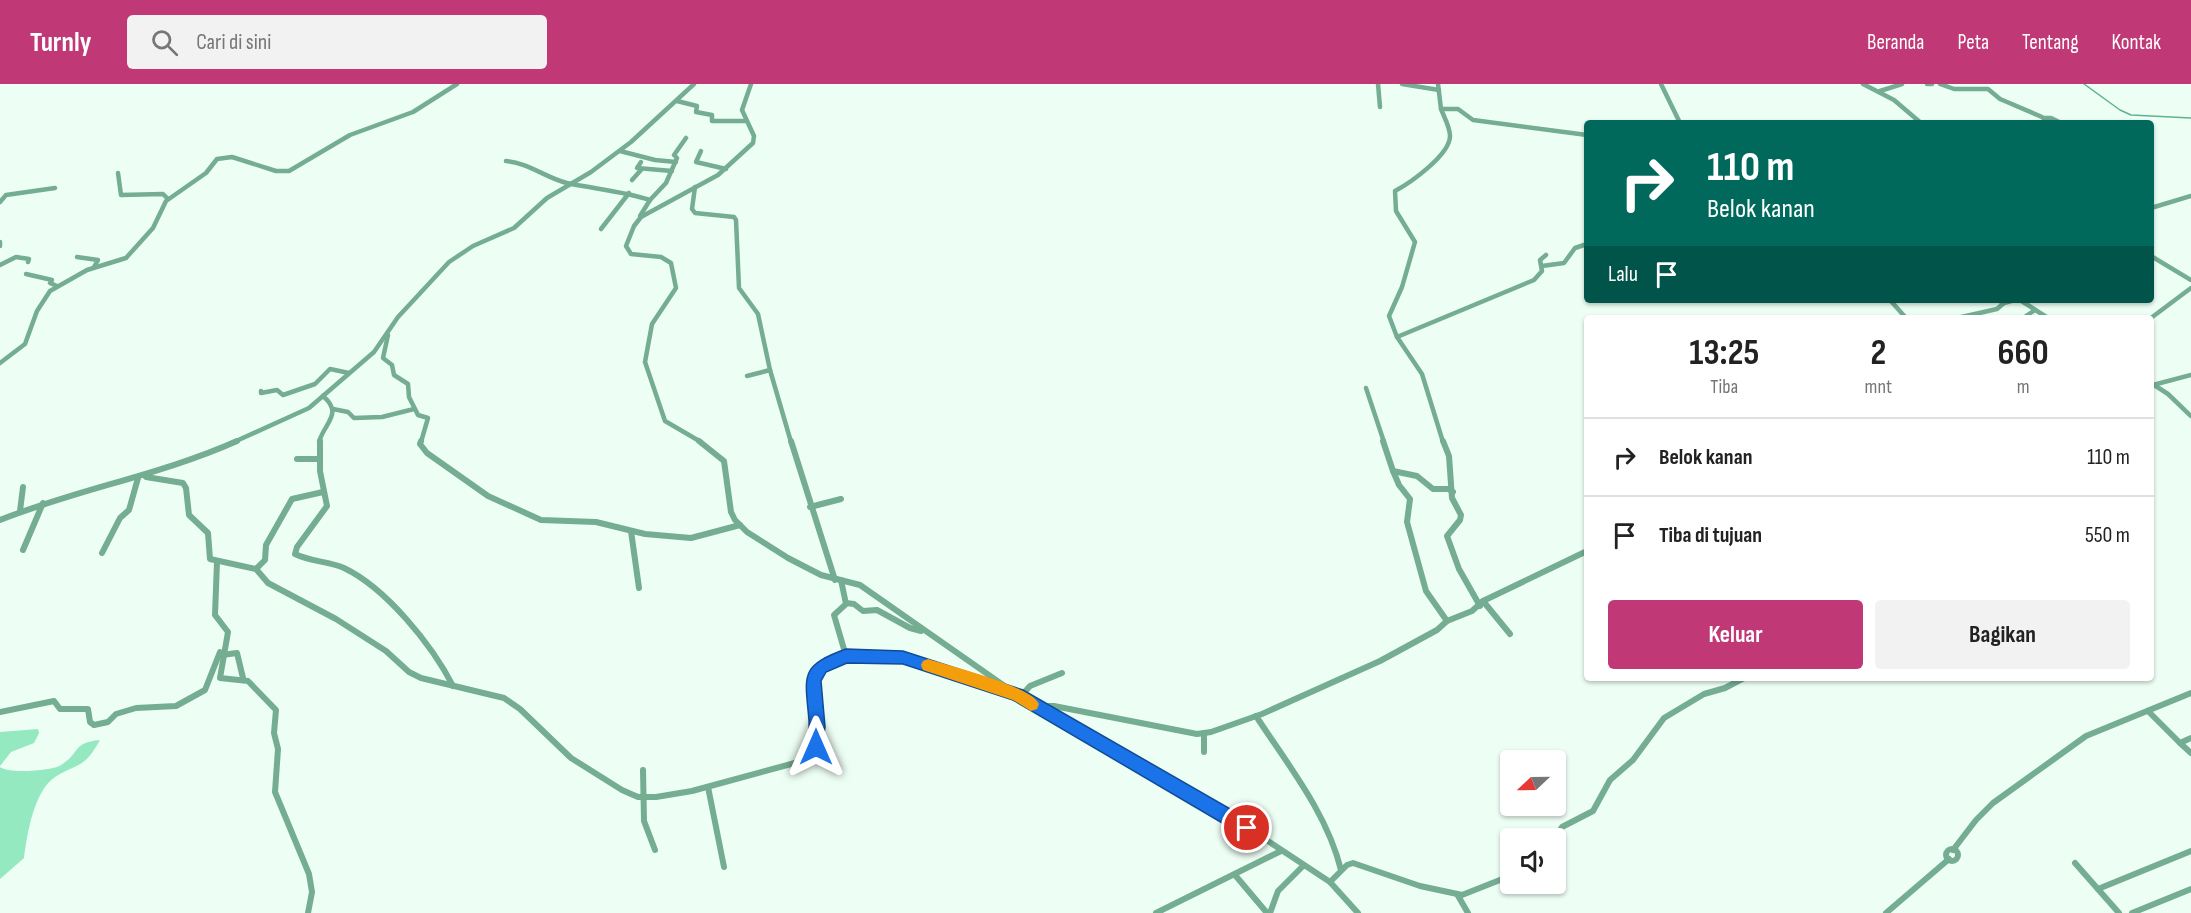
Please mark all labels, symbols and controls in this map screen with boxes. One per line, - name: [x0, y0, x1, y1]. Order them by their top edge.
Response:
- search box: [127, 15, 547, 69]
- text: Turnly: [30, 26, 91, 59]
- icon: search: [148, 26, 181, 59]
- text: Cari di sini: [196, 29, 271, 56]
- text: Beranda: [1867, 30, 1924, 55]
- text: Peta: [1957, 30, 1989, 55]
- text: Tentang: [2022, 30, 2079, 55]
- text: Kontak: [2112, 30, 2161, 55]
- text: 110 m: [1707, 142, 1794, 193]
- icon: right: [1608, 144, 1686, 222]
- text: Belok kanan: [1707, 193, 1815, 225]
- icon: arrive: [1650, 258, 1683, 291]
- text: Lalu: [1608, 261, 1638, 288]
- text: 13:25: [1689, 332, 1759, 375]
- text: 2: [1870, 332, 1886, 375]
- text: 660: [1998, 332, 2049, 375]
- text: Tiba: [1710, 375, 1738, 399]
- text: mnt: [1865, 375, 1892, 399]
- text: m: [2017, 375, 2030, 399]
- icon: right: [1608, 441, 1641, 474]
- text: Belok kanan: [1659, 444, 1752, 471]
- text: 110 m: [2087, 444, 2130, 471]
- icon: arrive: [1608, 519, 1641, 552]
- text: Tiba di tujuan: [1659, 522, 1762, 549]
- text: 550 m: [2085, 522, 2130, 549]
- button: Keluar: [1608, 600, 1863, 669]
- button: Bagikan: [1875, 600, 2130, 669]
- position arrow: [784, 715, 848, 779]
- north arrow: [1500, 750, 1566, 816]
- map controls: [1500, 750, 1566, 894]
- pin: [1221, 802, 1272, 853]
- icon: arrive: [1230, 811, 1263, 844]
- button: sound: [1500, 828, 1566, 894]

